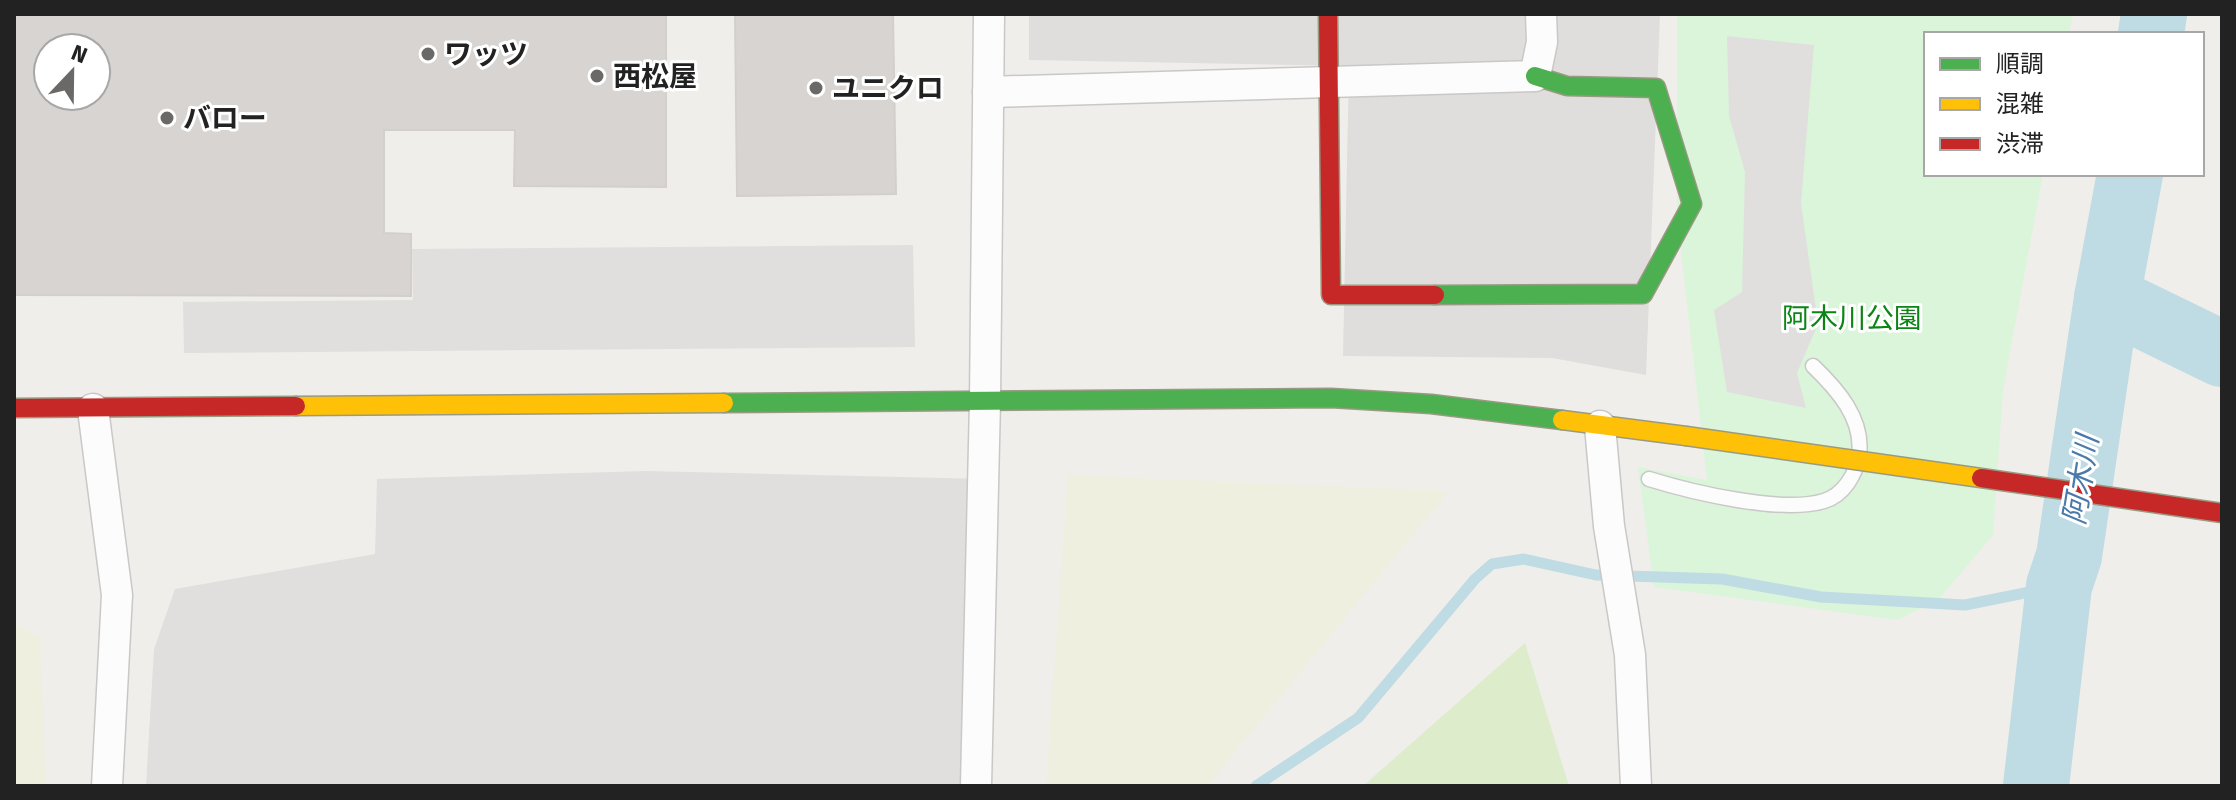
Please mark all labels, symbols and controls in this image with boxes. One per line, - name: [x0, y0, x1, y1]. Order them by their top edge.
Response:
- north arrow: [32, 32, 112, 112]
- legend: [1924, 32, 2204, 176]
- place label: ワッツ: [444, 38, 528, 71]
- text: N: [67, 39, 91, 69]
- marker: ワッツ: [419, 45, 437, 63]
- text: 順調: [1996, 50, 2044, 78]
- place label: 西松屋: [613, 60, 697, 93]
- marker: 西松屋: [588, 67, 606, 85]
- place label: ユニクロ: [832, 72, 944, 105]
- marker: ユニクロ: [807, 79, 825, 97]
- text: 混雑: [1996, 90, 2044, 118]
- place label: バロー: [183, 102, 267, 135]
- marker: バロー: [158, 109, 176, 127]
- text: 渋滞: [1996, 130, 2044, 158]
- park label: 阿木川公園: [1782, 302, 1922, 335]
- water label: 阿木川: [2056, 430, 2106, 527]

